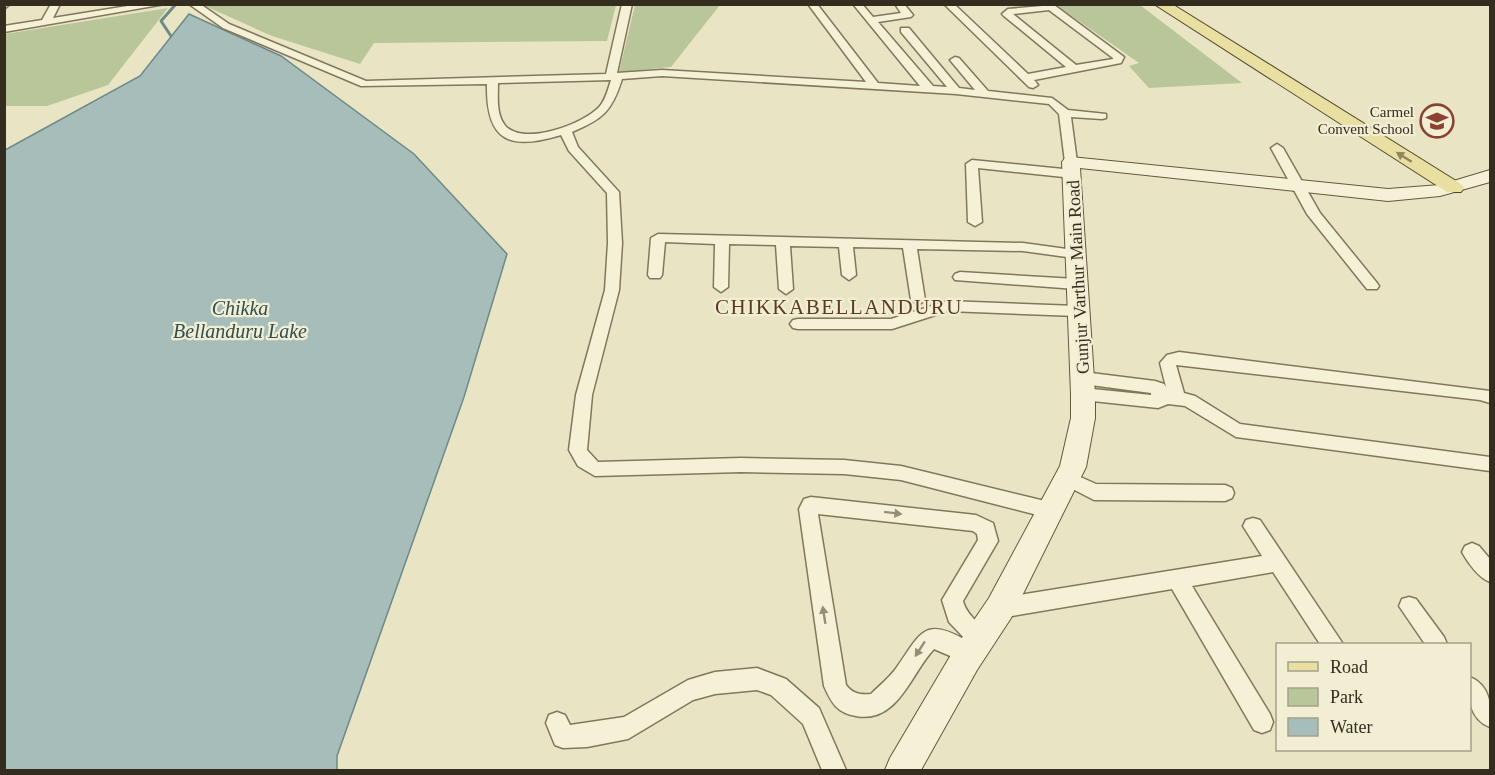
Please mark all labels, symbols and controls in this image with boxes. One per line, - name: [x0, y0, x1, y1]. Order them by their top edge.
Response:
- school or university icon: Carmel Convent School: [1419, 103, 1455, 139]
- place label: Carmel Convent School: [1318, 104, 1414, 137]
- one-way arrow: [1397, 151, 1413, 163]
- street label: Gunjur Varthur Main Road: [1063, 180, 1093, 374]
- district label: CHIKKABELLANDURU: [715, 295, 963, 319]
- water label: Chikka Bellanduru Lake: [173, 297, 307, 342]
- one-way arrow: [884, 508, 903, 518]
- one-way arrow: [820, 605, 829, 624]
- one-way arrow: [914, 641, 926, 657]
- legend: [1276, 643, 1471, 751]
- text: Road: [1330, 657, 1368, 677]
- text: Park: [1330, 687, 1363, 707]
- text: Water: [1330, 717, 1373, 737]

